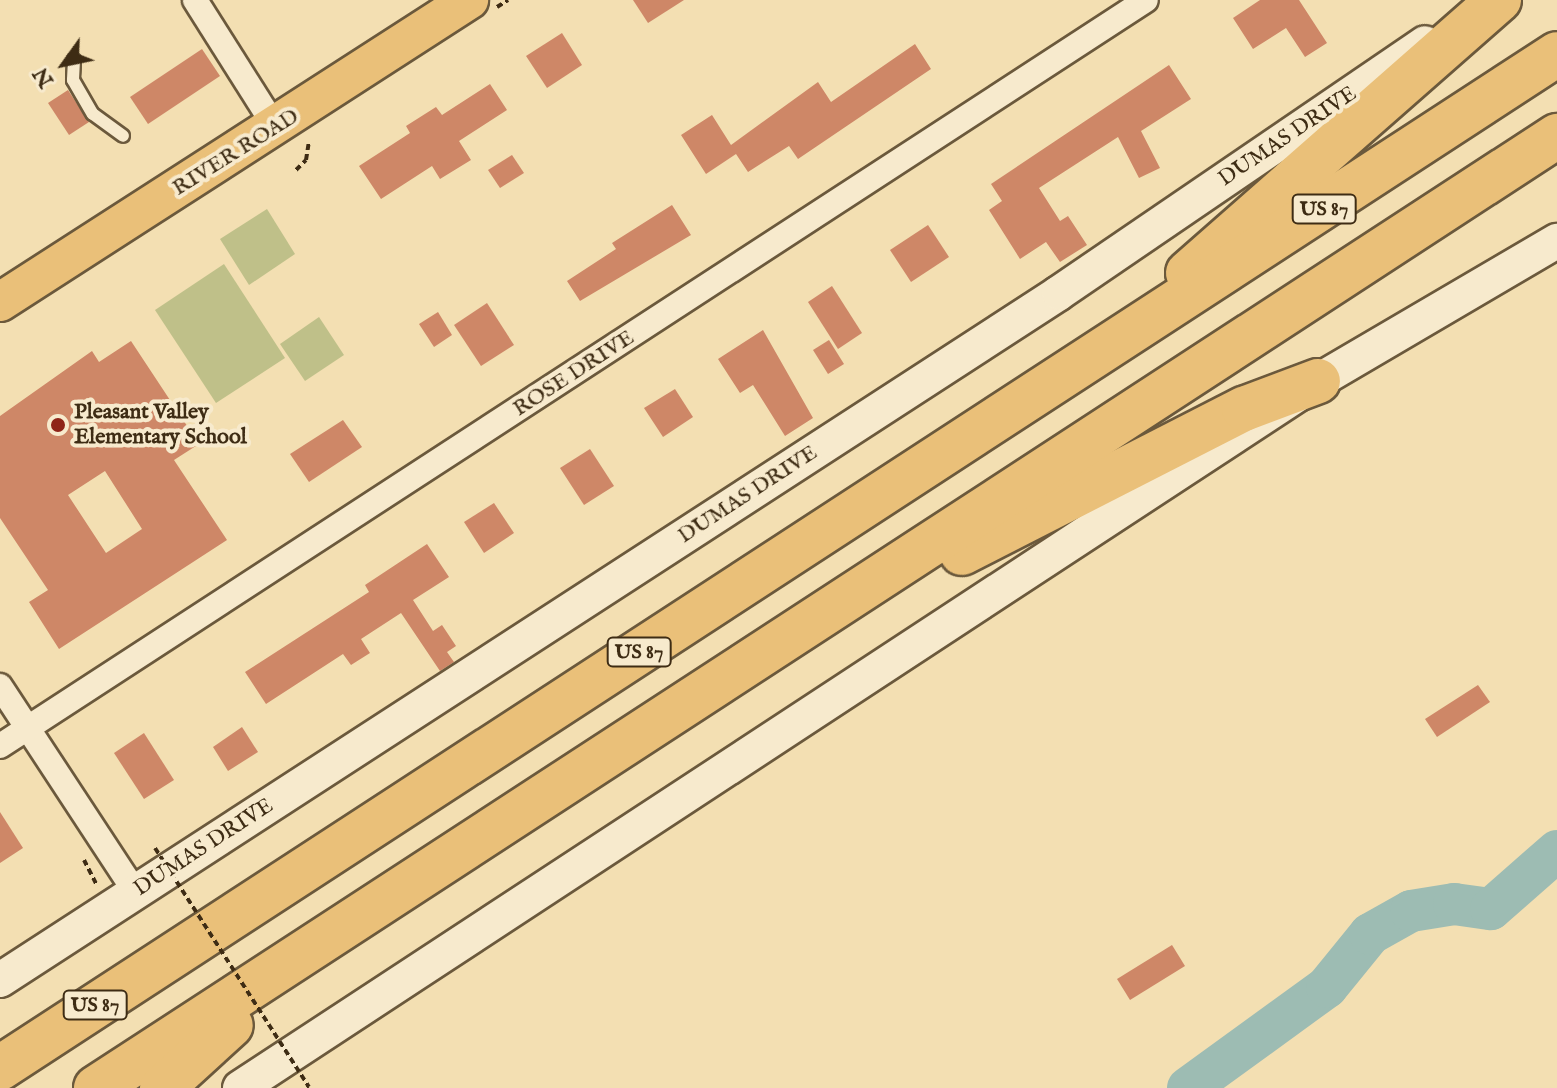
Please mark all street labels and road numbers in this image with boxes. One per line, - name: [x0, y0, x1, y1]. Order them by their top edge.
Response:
- street label: DUMAS DRIVE: [1214, 81, 1362, 193]
- street label: RIVER ROAD: [168, 104, 304, 202]
- road number: US 87: [1290, 193, 1358, 225]
- street label: ROSE DRIVE: [509, 325, 639, 423]
- street label: DUMAS DRIVE: [673, 440, 823, 550]
- road number: US 87: [605, 636, 673, 668]
- street label: DUMAS DRIVE: [129, 793, 279, 903]
- road number: US 87: [61, 989, 129, 1021]

